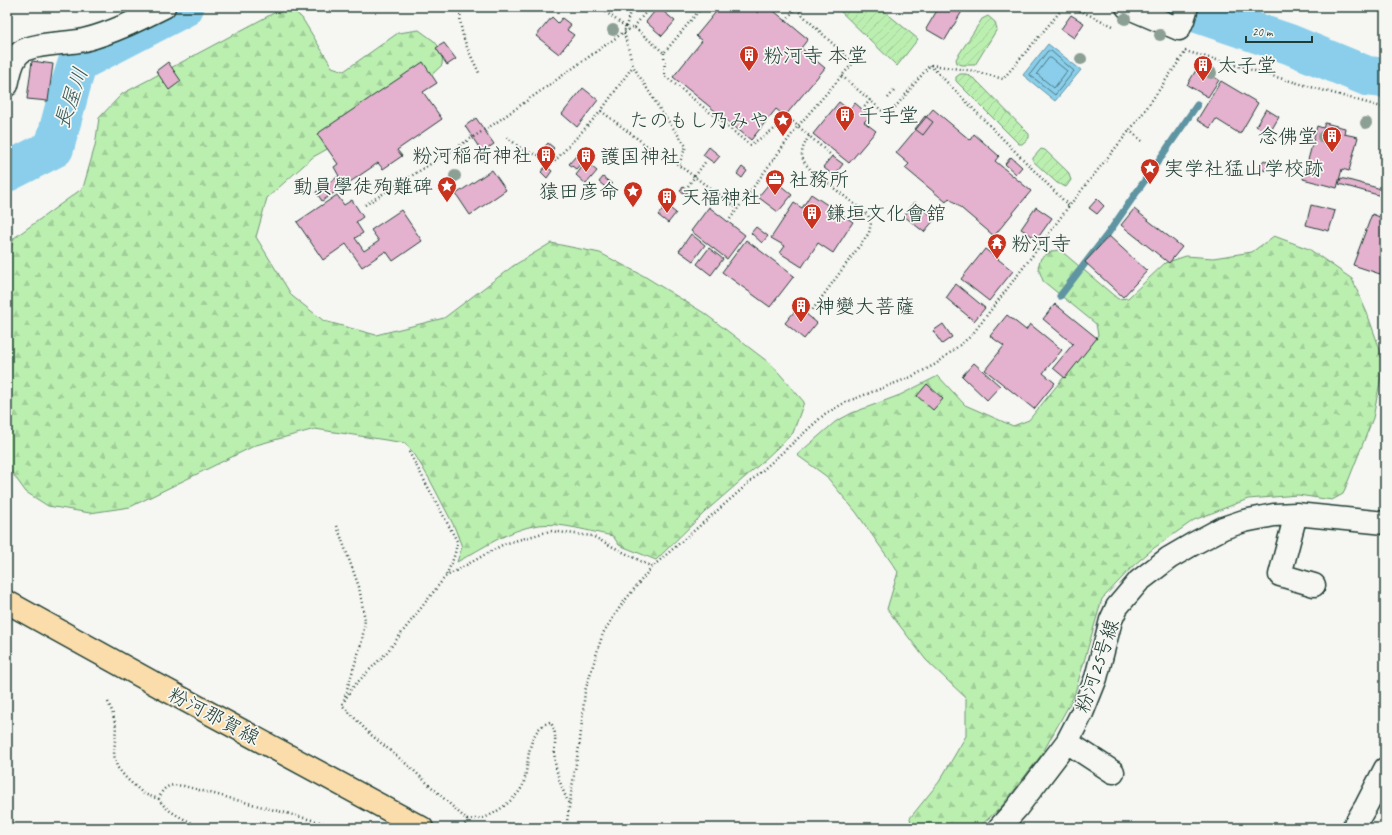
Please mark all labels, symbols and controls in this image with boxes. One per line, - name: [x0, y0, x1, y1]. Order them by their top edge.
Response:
- scale bar: [1246, 18, 1312, 44]
- text: 20 m: [1252, 24, 1274, 40]
- place label: 粉河寺 本堂: [763, 43, 868, 68]
- building icon: 粉河寺 本堂: [738, 44, 760, 72]
- place label: 太子堂: [1217, 53, 1277, 78]
- building icon: 太子堂: [1192, 54, 1214, 82]
- water label: 長屋川: [48, 64, 94, 132]
- place label: 千手堂: [859, 103, 919, 128]
- building icon: 千手堂: [834, 104, 856, 132]
- place label: たのもし乃みや: [629, 108, 769, 133]
- place icon: たのもし乃みや: [772, 109, 794, 137]
- place label: 念佛堂: [1258, 124, 1318, 149]
- building icon: 念佛堂: [1321, 125, 1343, 153]
- place label: 粉河稲荷神社: [412, 143, 532, 168]
- building icon: 粉河稲荷神社: [535, 144, 557, 172]
- place label: 護国神社: [600, 144, 680, 169]
- building icon: 護国神社: [575, 145, 597, 173]
- place label: 実学社猛山学校跡: [1164, 156, 1324, 181]
- place icon: 実学社猛山学校跡: [1139, 157, 1161, 185]
- place label: 社務所: [789, 167, 849, 192]
- office icon: 社務所: [764, 168, 786, 196]
- place label: 動員學徒殉難碑: [293, 174, 433, 199]
- place icon: 動員學徒殉難碑: [436, 175, 458, 203]
- place label: 猿田彦命: [539, 179, 619, 204]
- place icon: 猿田彦命: [622, 180, 644, 208]
- place label: 天福神社: [681, 185, 761, 210]
- building icon: 天福神社: [656, 186, 678, 214]
- place label: 鎌垣文化會舘: [826, 201, 946, 226]
- building icon: 鎌垣文化會舘: [801, 202, 823, 230]
- place label: 粉河寺: [1011, 231, 1071, 256]
- temple icon: 粉河寺: [986, 232, 1008, 260]
- place label: 神變大菩薩: [815, 294, 915, 319]
- building icon: 神變大菩薩: [790, 295, 812, 323]
- street label: 粉河25号線: [1069, 616, 1125, 716]
- street label: 粉河那賀線: [164, 681, 264, 751]

